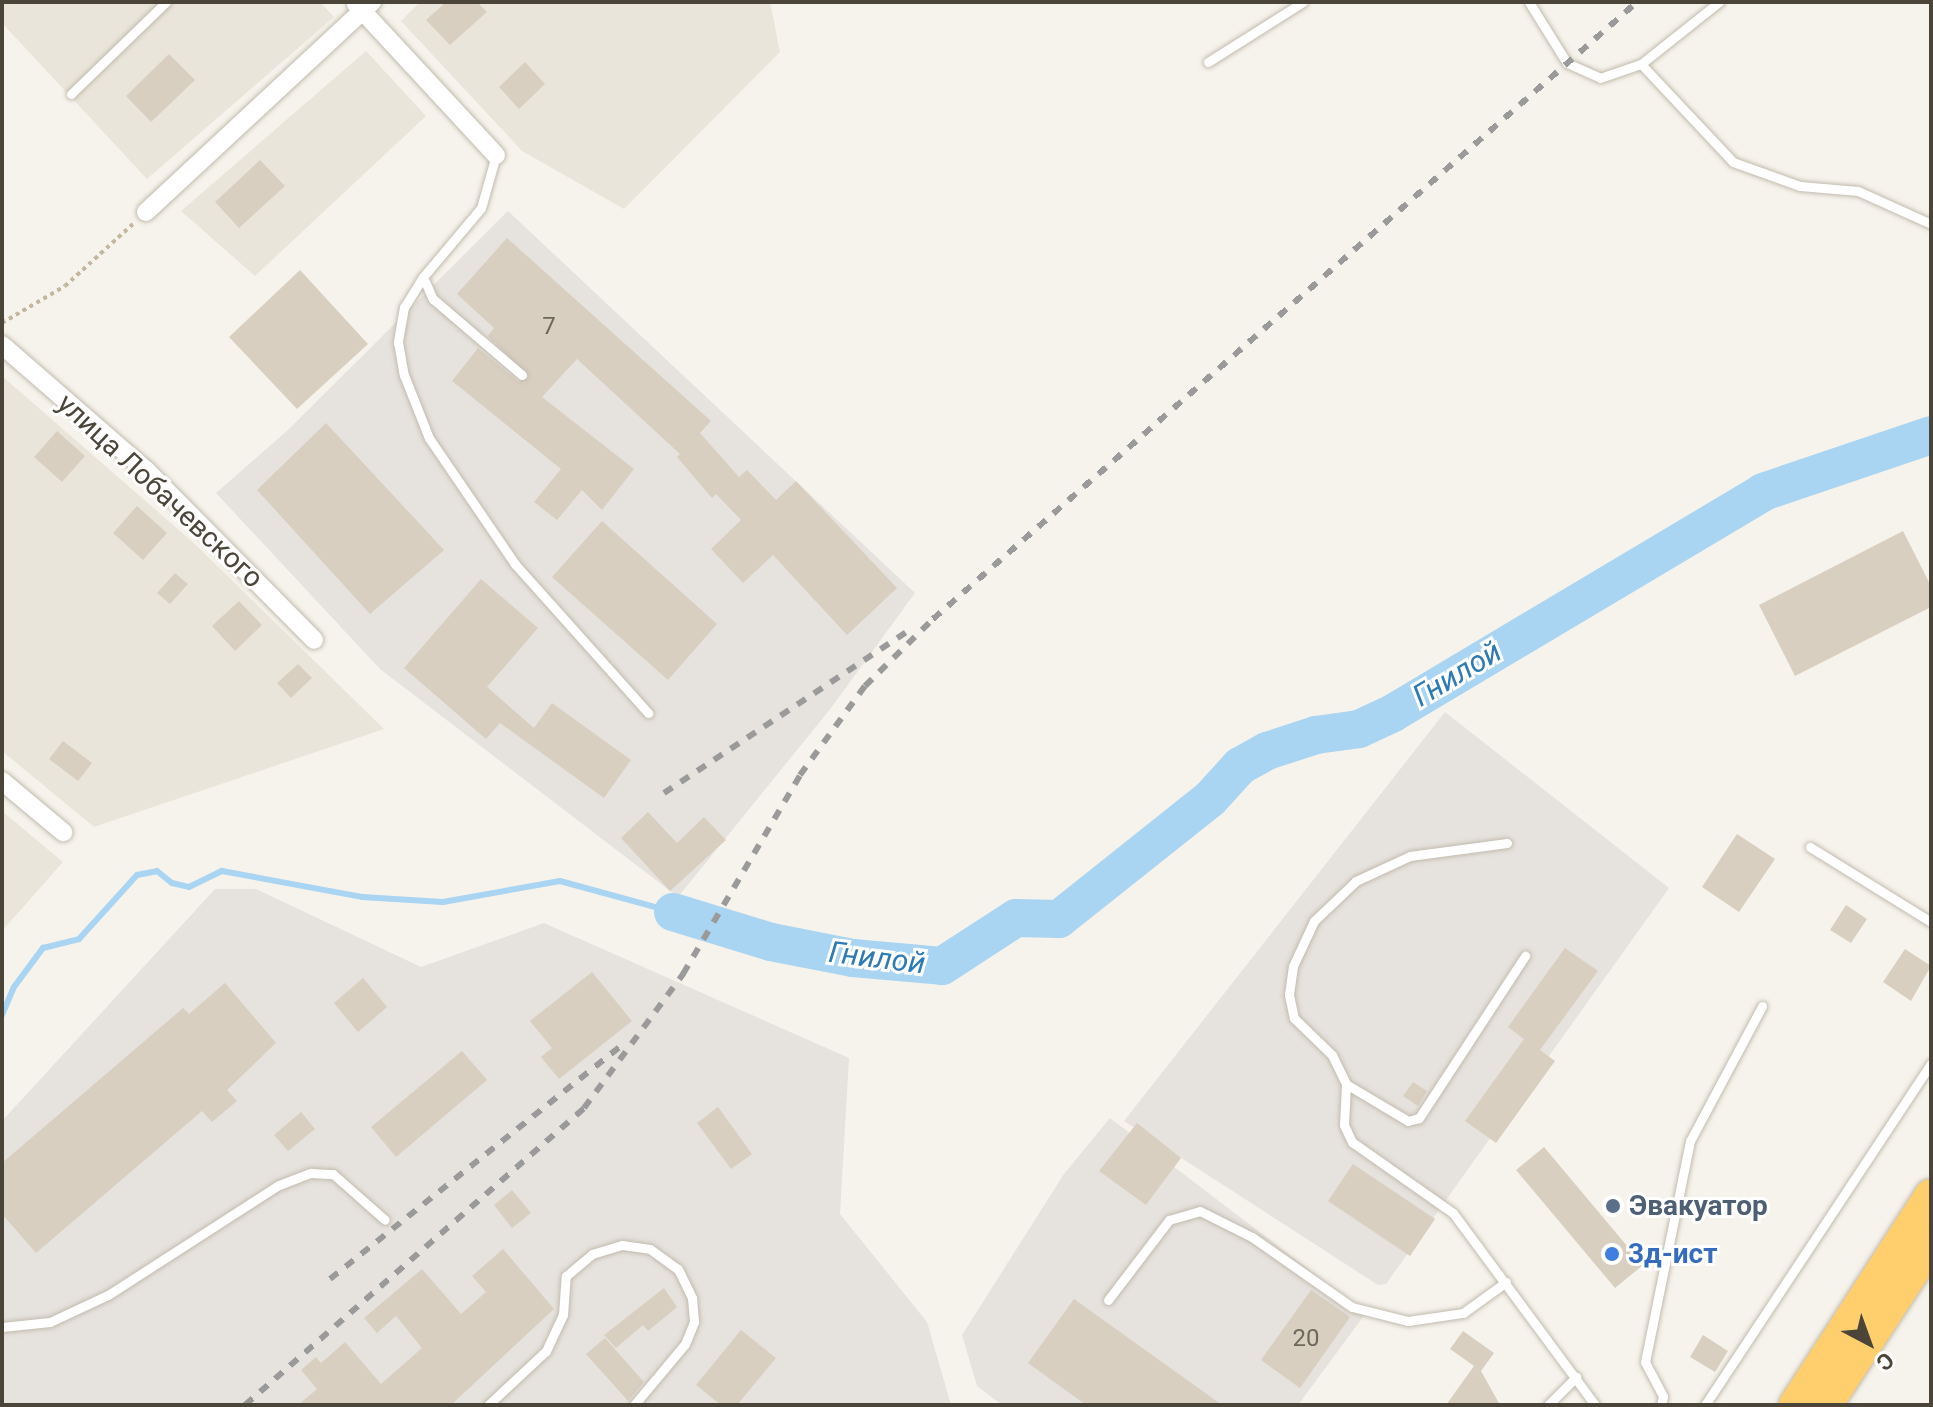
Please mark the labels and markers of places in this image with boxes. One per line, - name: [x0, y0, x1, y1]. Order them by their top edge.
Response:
- place label: Эвакуатор: [1629, 1189, 1768, 1223]
- marker: Эвакуатор: [1604, 1197, 1622, 1215]
- place label: 3д-ист: [1628, 1237, 1717, 1271]
- marker: 3д-ист: [1603, 1245, 1621, 1263]

